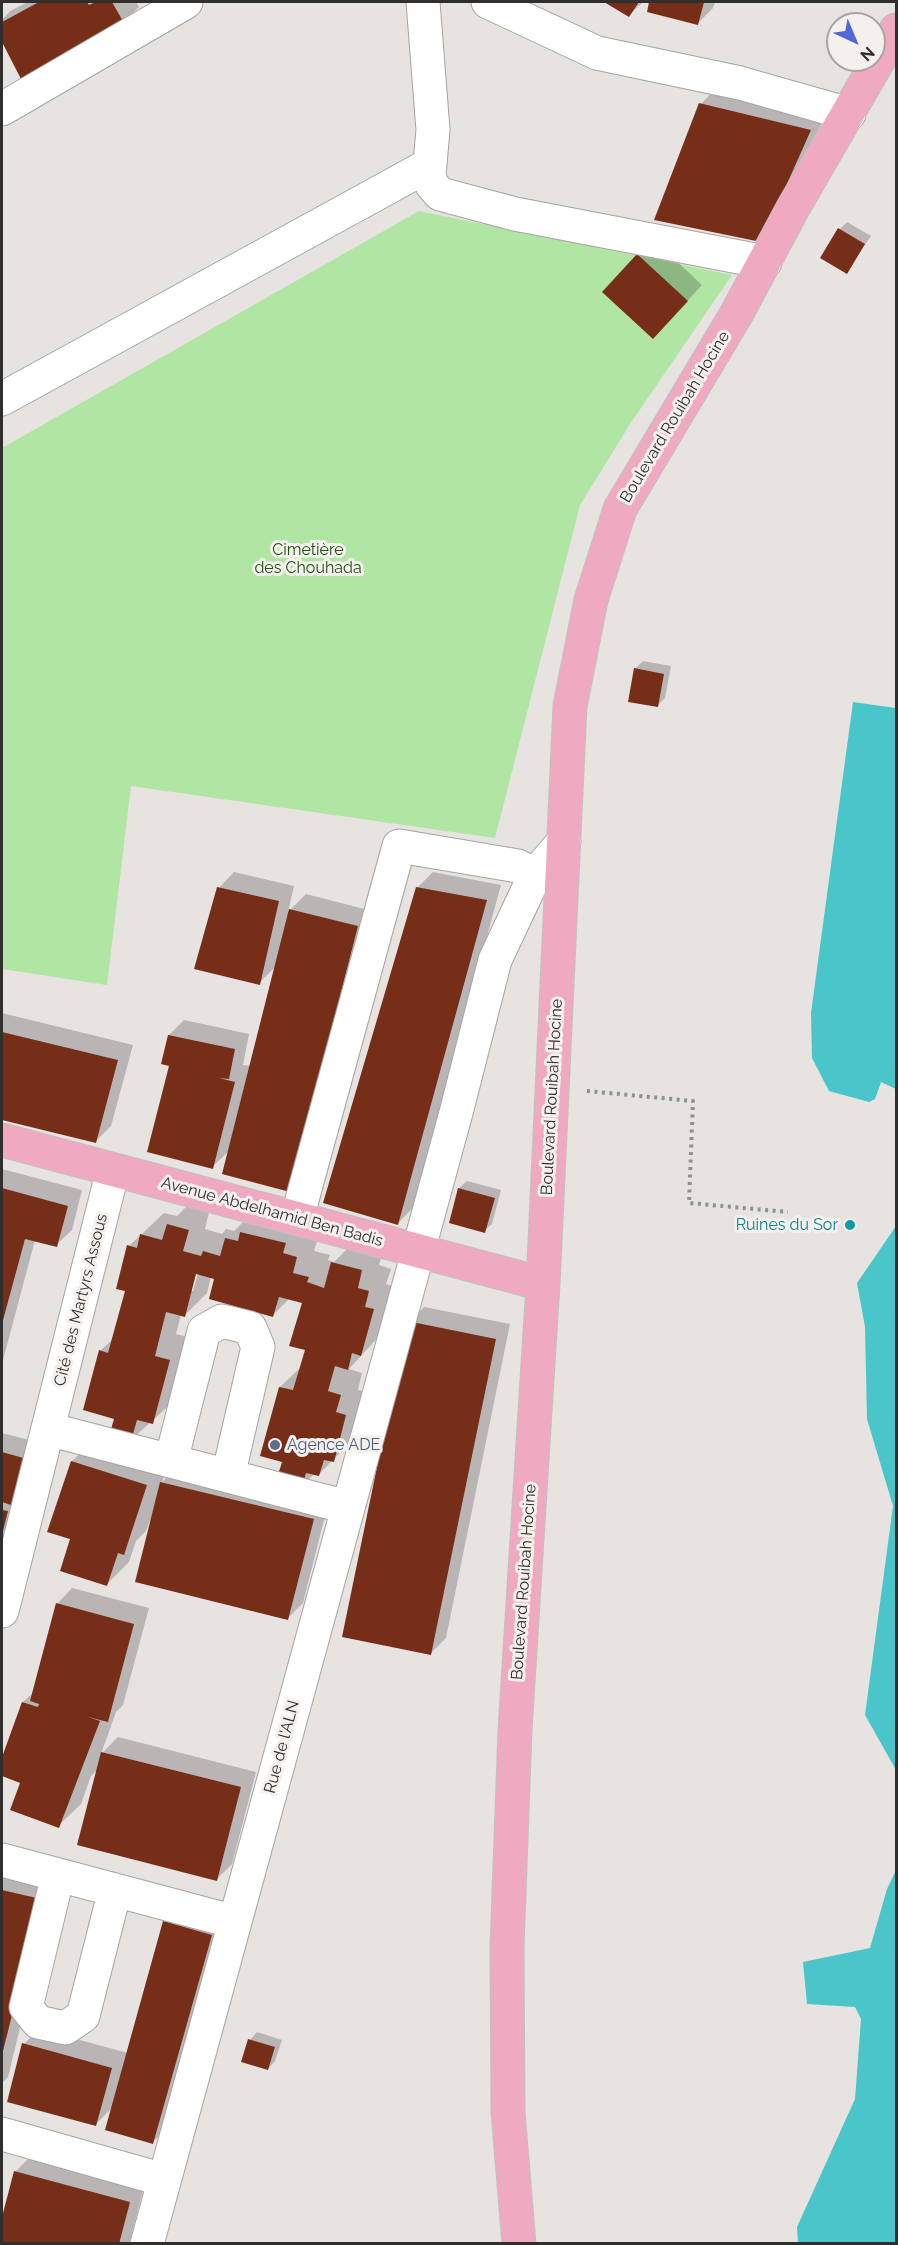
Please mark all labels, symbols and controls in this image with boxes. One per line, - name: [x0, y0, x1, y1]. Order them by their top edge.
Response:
- north arrow: [826, 12, 886, 72]
- text: N: [856, 43, 878, 65]
- street label: Boulevard Rouibah Hocine: [616, 328, 734, 506]
- park label: Cimetière des Chouhada: [254, 540, 362, 578]
- street label: Boulevard Rouibah Hocine: [537, 998, 567, 1196]
- street label: Avenue Abdelhamid Ben Badis: [159, 1173, 385, 1251]
- street label: Cité des Martyrs Assous: [50, 1212, 112, 1388]
- place label: Ruines du Sor: [736, 1215, 838, 1235]
- marker: Ruines du Sor: [843, 1218, 857, 1232]
- place label: Agence ADE: [287, 1435, 380, 1455]
- marker: Agence ADE: [268, 1438, 282, 1452]
- street label: Boulevard Rouibah Hocine: [508, 1483, 540, 1681]
- street label: Rue de l'ALN: [260, 1698, 304, 1796]

